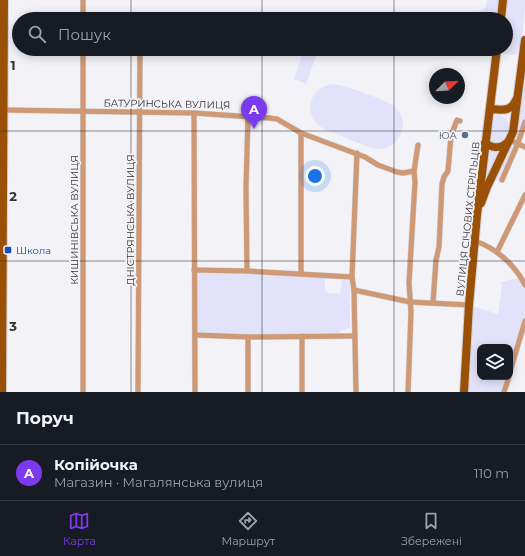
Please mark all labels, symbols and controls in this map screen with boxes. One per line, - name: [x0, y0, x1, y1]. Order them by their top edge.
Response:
- search box: [12, 12, 513, 56]
- icon: search: [26, 23, 48, 45]
- text: Пошук: [58, 25, 111, 44]
- text: 1: [10, 57, 16, 73]
- north arrow: [429, 68, 465, 104]
- street label: БАТУРИНСЬКА ВУЛИЦЯ: [104, 96, 230, 112]
- pin: A: [241, 96, 267, 129]
- place label: ЮА: [439, 129, 458, 142]
- marker: ЮА: [460, 130, 470, 140]
- street label: ВУЛИЦЯ СІЧОВИХ СТРІЛЬЦІВ: [453, 141, 483, 297]
- street label: ДНІСТРЯНСЬКА ВУЛИЦЯ: [124, 154, 137, 286]
- street label: КИШИНІВСЬКА ВУЛИЦЯ: [68, 155, 81, 285]
- your location: [305, 166, 325, 186]
- text: 2: [9, 188, 17, 204]
- place label: Школа: [16, 244, 51, 257]
- marker: Школа: [3, 245, 13, 255]
- text: 3: [8, 318, 17, 334]
- map controls: [477, 344, 513, 380]
- button: layers: [477, 344, 513, 380]
- text: Поруч: [16, 408, 74, 428]
- text: Копійочка: [54, 455, 138, 474]
- text: A: [24, 465, 34, 481]
- text: 110 m: [474, 465, 509, 481]
- text: Магазин · Магалянська вулиця: [54, 474, 263, 490]
- tab: Карта: [63, 510, 96, 548]
- tab: Маршрут: [222, 510, 275, 548]
- tab: Збережені: [401, 510, 462, 548]

